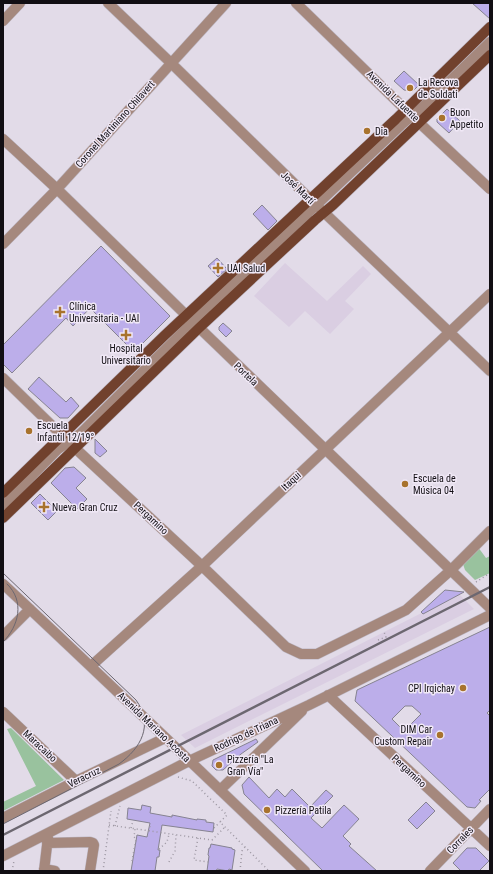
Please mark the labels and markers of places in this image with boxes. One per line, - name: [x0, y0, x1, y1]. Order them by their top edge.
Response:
- place label: La Recova de Soldati: [418, 77, 459, 100]
- marker: La Recova de Soldati: [405, 83, 415, 93]
- place label: Buon Appetito: [450, 107, 483, 130]
- marker: Buon Appetito: [437, 113, 447, 123]
- marker: Dia: [362, 126, 372, 136]
- place label: Dia: [375, 126, 388, 137]
- marker: UAI Salud: [212, 262, 224, 274]
- place label: UAI Salud: [227, 263, 265, 274]
- place label: Clínica Universitaria - UAI: [69, 301, 139, 324]
- marker: Clínica Universitaria - UAI: [54, 306, 66, 318]
- marker: Hospital Universitario: [120, 329, 132, 341]
- place label: Hospital Universitario: [101, 343, 151, 366]
- place label: Escuela Infantil 12/19°: [37, 420, 94, 443]
- marker: Escuela Infantil 12/19°: [24, 426, 34, 436]
- place label: Escuela de Música 04: [413, 473, 456, 496]
- marker: Escuela de Música 04: [400, 479, 410, 489]
- marker: Nueva Gran Cruz: [39, 502, 49, 512]
- place label: Nueva Gran Cruz: [52, 502, 118, 513]
- place label: CPI Irqichay: [408, 683, 455, 694]
- marker: CPI Irqichay: [458, 683, 468, 693]
- place label: DIM Car Custom Repair: [374, 724, 432, 747]
- marker: DIM Car Custom Repair: [435, 730, 445, 740]
- place label: Pizzería "La Gran Vía": [227, 754, 274, 777]
- marker: Pizzería "La Gran Vía": [214, 760, 224, 770]
- marker: Pizzería Patila: [262, 805, 272, 815]
- place label: Pizzería Patila: [275, 805, 332, 816]

